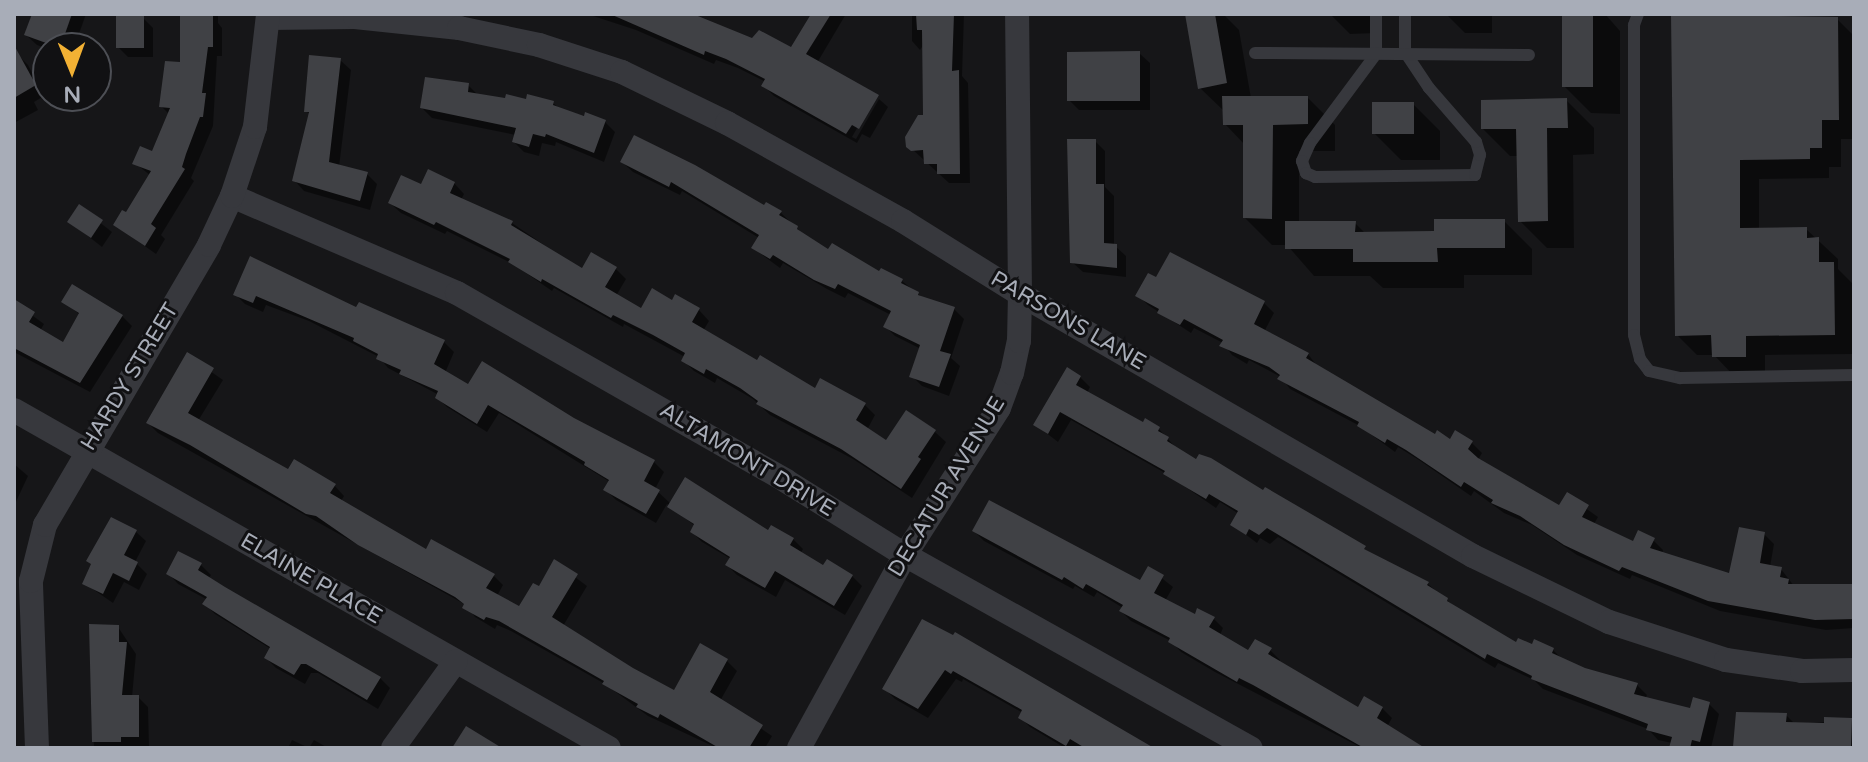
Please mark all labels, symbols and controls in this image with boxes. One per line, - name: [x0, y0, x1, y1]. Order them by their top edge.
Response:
- north arrow: [32, 32, 112, 112]
- text: N: [63, 81, 81, 107]
- street label: PARSONS LANE: [986, 266, 1150, 376]
- street label: HARDY STREET: [76, 298, 184, 456]
- street label: DECATUR AVENUE: [883, 392, 1011, 582]
- street label: ALTAMONT DRIVE: [655, 397, 839, 523]
- street label: ELAINE PLACE: [236, 528, 386, 630]

